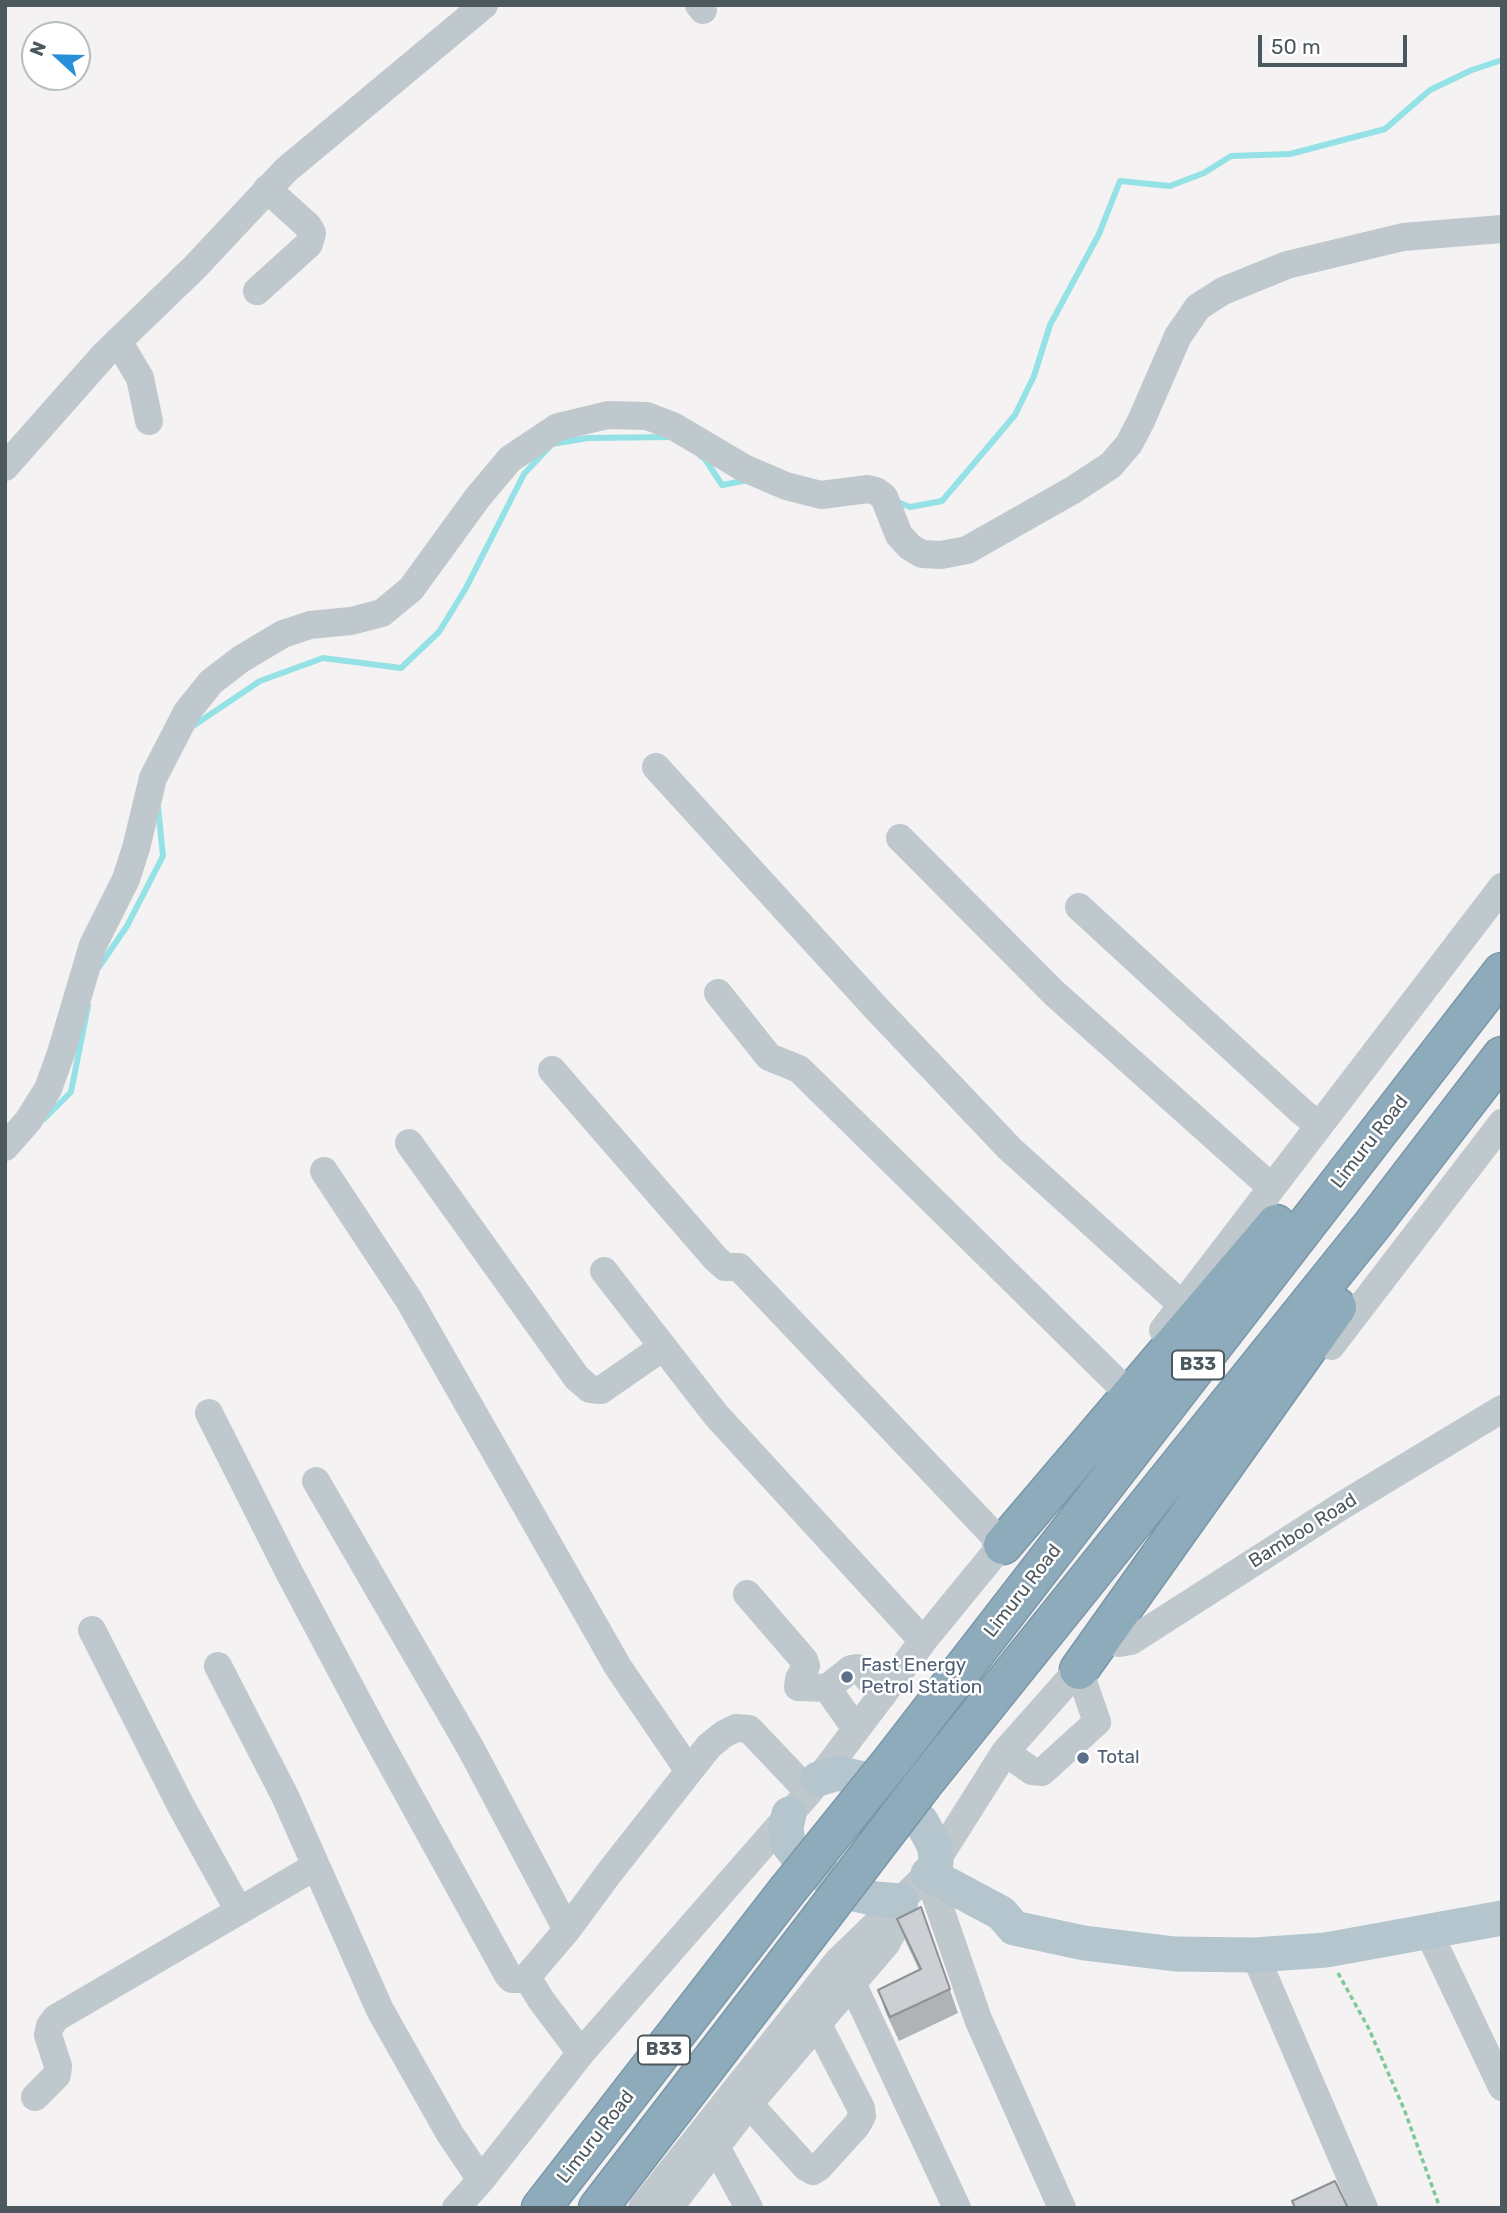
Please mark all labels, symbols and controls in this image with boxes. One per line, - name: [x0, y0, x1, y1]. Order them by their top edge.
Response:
- north arrow: [21, 21, 91, 91]
- scale bar: [1262, 21, 1411, 65]
- text: 50 m: [1271, 34, 1321, 59]
- text: N: [25, 38, 51, 59]
- street label: Limuru Road: [1327, 1091, 1413, 1193]
- road number: B33: [1172, 1350, 1224, 1380]
- street label: Bamboo Road: [1245, 1489, 1361, 1573]
- street label: Limuru Road: [980, 1540, 1066, 1642]
- place label: Fast Energy Petrol Station: [861, 1655, 982, 1699]
- marker: Fast Energy Petrol Station: [839, 1669, 855, 1685]
- place label: Total: [1097, 1747, 1140, 1769]
- marker: Total: [1075, 1750, 1091, 1766]
- road number: B33: [638, 2036, 690, 2064]
- street label: Limuru Road: [553, 2086, 639, 2188]

